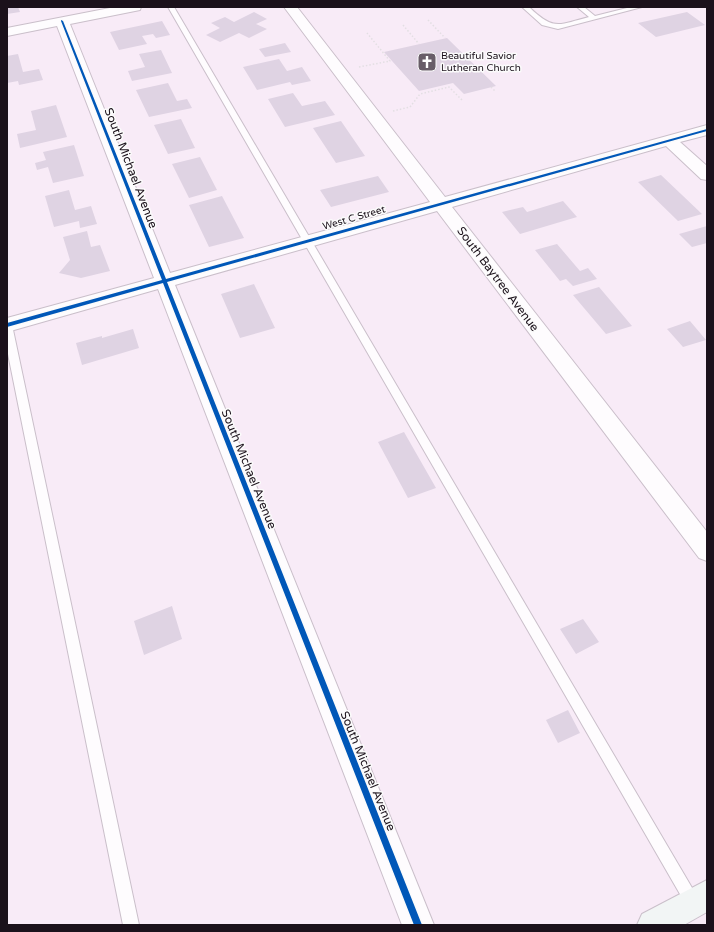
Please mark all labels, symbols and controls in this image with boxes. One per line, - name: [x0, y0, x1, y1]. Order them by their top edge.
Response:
- place label: Beautiful Savior Lutheran Church: [441, 50, 521, 74]
- church icon: Beautiful Savior Lutheran Church: [416, 51, 438, 73]
- street label: South Michael Avenue: [102, 106, 161, 230]
- street label: West C Street: [321, 203, 387, 233]
- street label: South Baytree Avenue: [454, 224, 542, 334]
- street label: South Michael Avenue: [219, 407, 279, 531]
- street label: South Michael Avenue: [338, 709, 398, 833]

